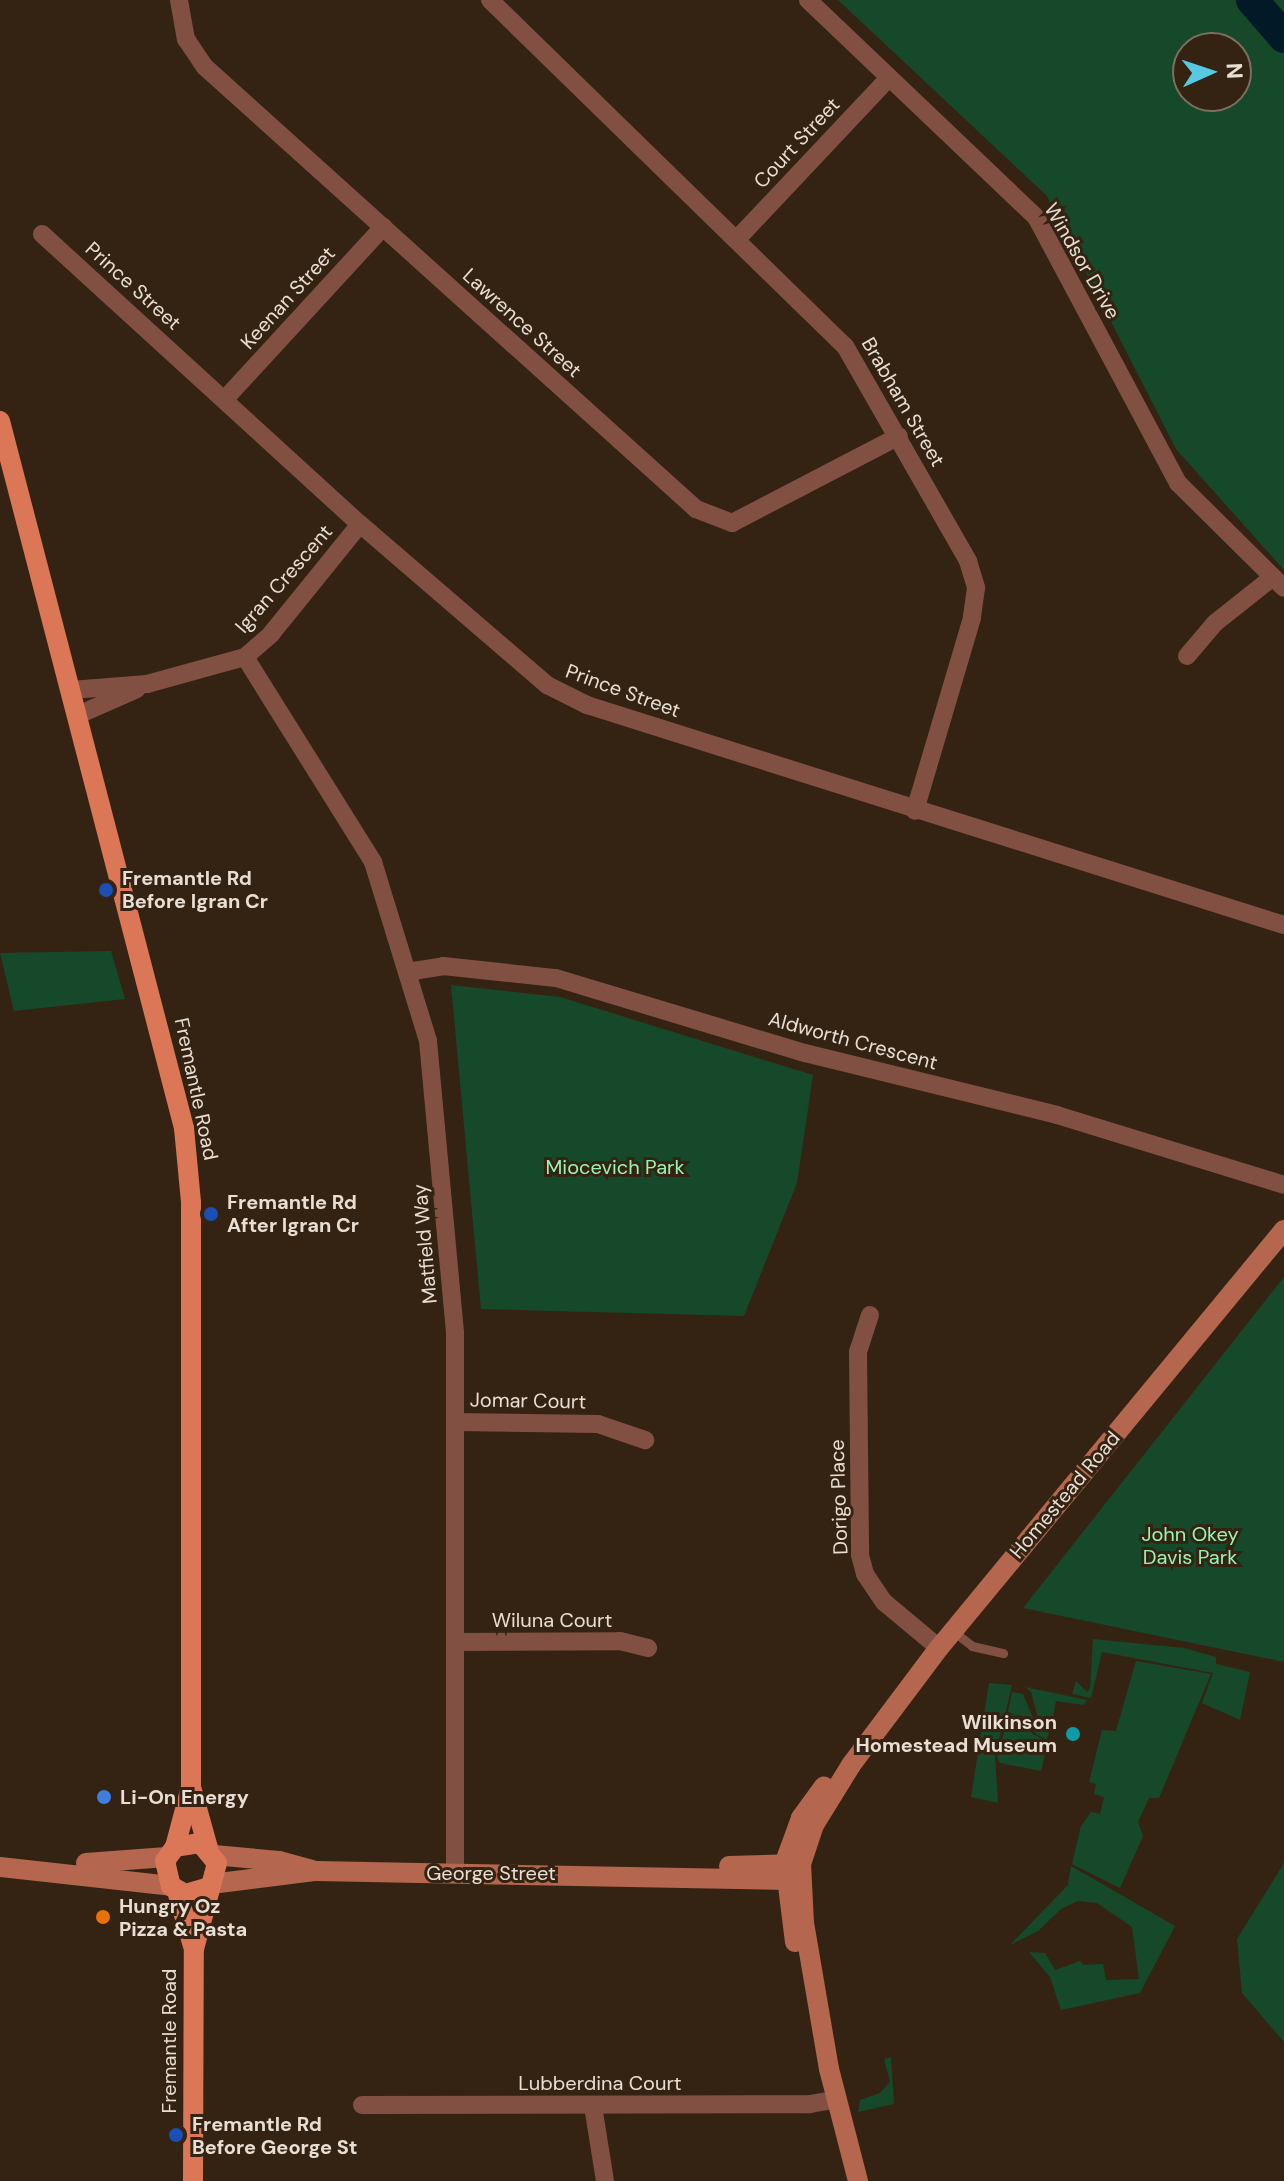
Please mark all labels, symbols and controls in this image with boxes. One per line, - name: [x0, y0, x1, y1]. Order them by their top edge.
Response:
- north arrow: [1172, 32, 1252, 112]
- text: N: [1220, 62, 1249, 80]
- street label: Court Street: [749, 93, 845, 193]
- street label: Windsor Drive: [1039, 199, 1125, 323]
- street label: Prince Street: [80, 237, 186, 335]
- street label: Keenan Street: [236, 242, 340, 354]
- street label: Lawrence Street: [458, 264, 586, 382]
- street label: Brabham Street: [856, 333, 950, 471]
- street label: Igran Crescent: [230, 520, 338, 638]
- street label: Prince Street: [562, 659, 684, 723]
- place label: Fremantle Rd Before Igran Cr: [122, 866, 268, 913]
- marker: Fremantle Rd Before Igran Cr: [97, 881, 115, 899]
- street label: Aldworth Crescent: [766, 1007, 940, 1075]
- street label: Fremantle Road: [169, 1016, 223, 1162]
- park label: Miocevich Park: [546, 1155, 684, 1179]
- street label: Matfield Way: [408, 1183, 442, 1305]
- place label: Fremantle Rd After Igran Cr: [227, 1190, 359, 1237]
- marker: Fremantle Rd After Igran Cr: [202, 1205, 220, 1223]
- street label: Jomar Court: [470, 1388, 586, 1414]
- street label: Homestead Road: [1005, 1427, 1125, 1563]
- street label: Dorigo Place: [825, 1439, 853, 1555]
- park label: John Okey Davis Park: [1141, 1523, 1239, 1570]
- street label: Wiluna Court: [492, 1608, 612, 1632]
- place label: Wilkinson Homestead Museum: [855, 1710, 1057, 1757]
- marker: Wilkinson Homestead Museum: [1064, 1725, 1082, 1743]
- place label: Li-On Energy: [120, 1785, 249, 1809]
- marker: Li-On Energy: [95, 1788, 113, 1806]
- street label: George Street: [426, 1861, 556, 1885]
- place label: Hungry Oz Pizza & Pasta: [119, 1894, 247, 1941]
- marker: Hungry Oz Pizza & Pasta: [94, 1908, 112, 1926]
- street label: Fremantle Road: [157, 1969, 181, 2113]
- street label: Lubberdina Court: [518, 2071, 682, 2095]
- place label: Fremantle Rd Before George St: [192, 2112, 358, 2159]
- marker: Fremantle Rd Before George St: [167, 2126, 185, 2144]

